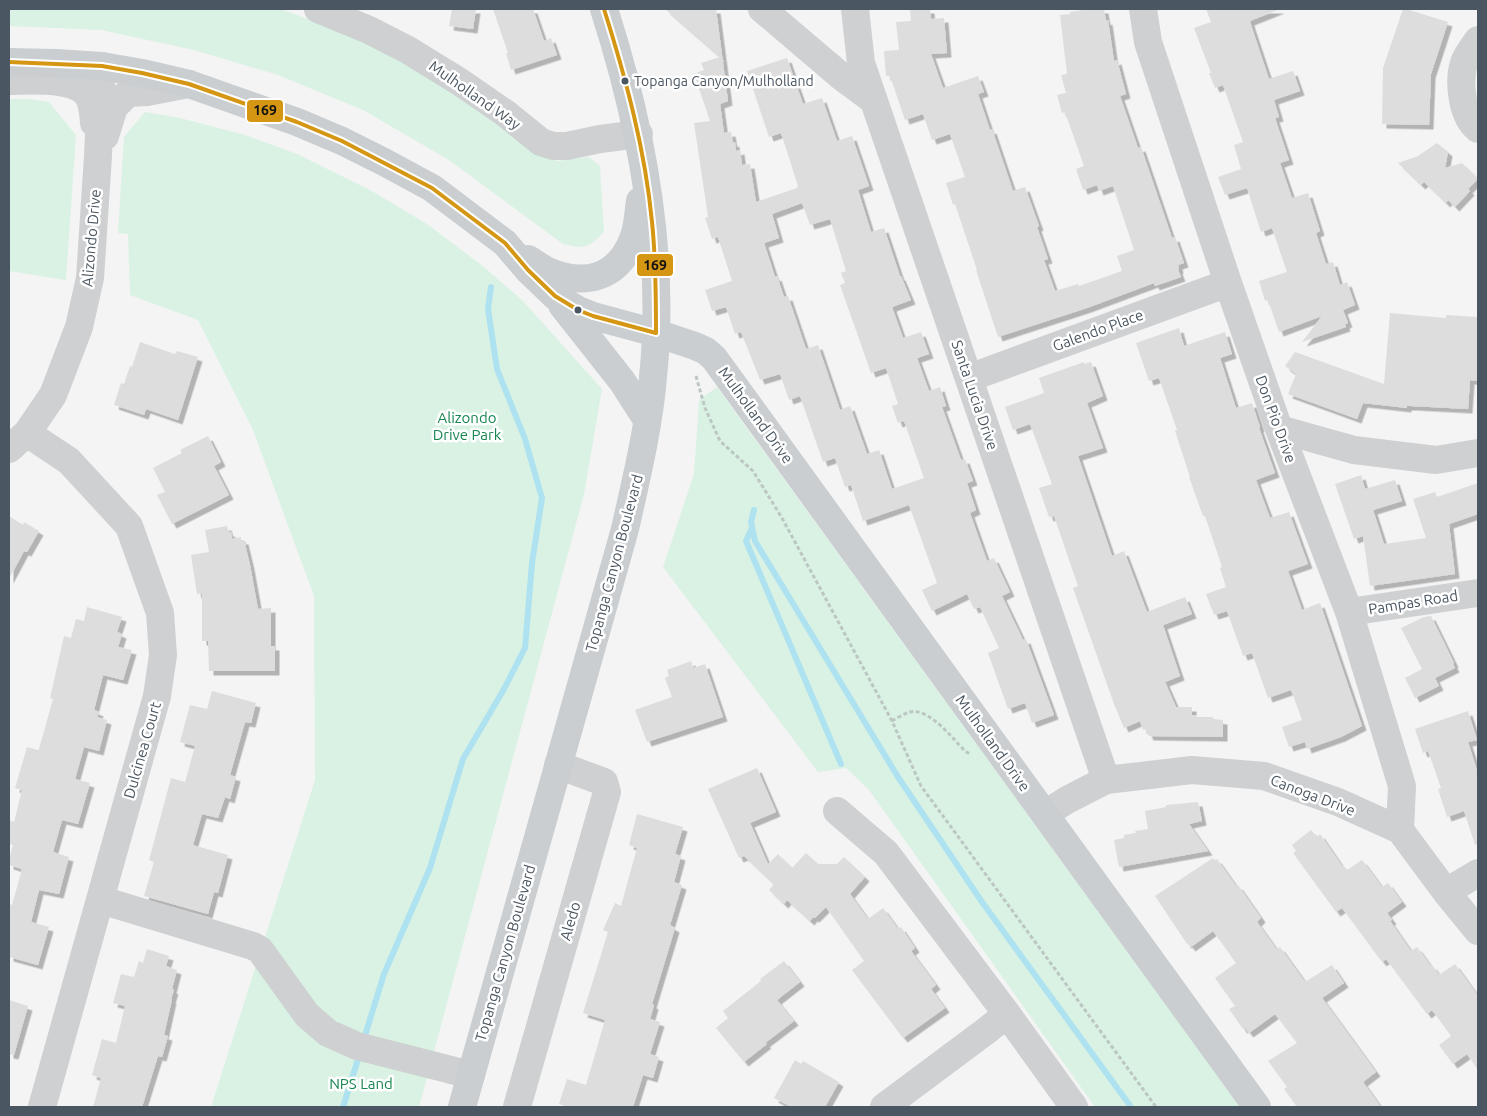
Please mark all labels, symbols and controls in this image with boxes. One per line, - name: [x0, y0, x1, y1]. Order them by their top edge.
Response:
- street label: Mulholland Way: [426, 57, 524, 133]
- place label: Topanga Canyon/Mulholland: [634, 73, 814, 89]
- marker: Topanga Canyon/Mulholland: [620, 76, 630, 86]
- line badge: 169: [246, 99, 284, 123]
- text: 169: [253, 102, 277, 118]
- street label: Alizondo Drive: [78, 189, 104, 287]
- line badge: 169: [636, 253, 674, 277]
- text: 169: [643, 257, 667, 273]
- unlabelled marker: [573, 305, 583, 315]
- street label: Galendo Place: [1050, 306, 1146, 354]
- street label: Santa Lucia Drive: [948, 338, 1002, 452]
- street label: Mulholland Drive: [715, 364, 797, 466]
- street label: Don Pio Drive: [1252, 373, 1300, 465]
- park label: Alizondo Drive Park: [433, 409, 502, 443]
- street label: Topanga Canyon Boulevard: [582, 472, 646, 654]
- street label: Pampas Road: [1367, 587, 1459, 617]
- street label: Mulholland Drive: [952, 692, 1034, 794]
- street label: Dulcinea Court: [120, 700, 164, 800]
- street label: Canoga Drive: [1268, 771, 1358, 819]
- street label: Topanga Canyon Boulevard: [472, 863, 538, 1043]
- street label: Aledo: [556, 900, 584, 942]
- park label: NPS Land: [329, 1075, 393, 1092]

